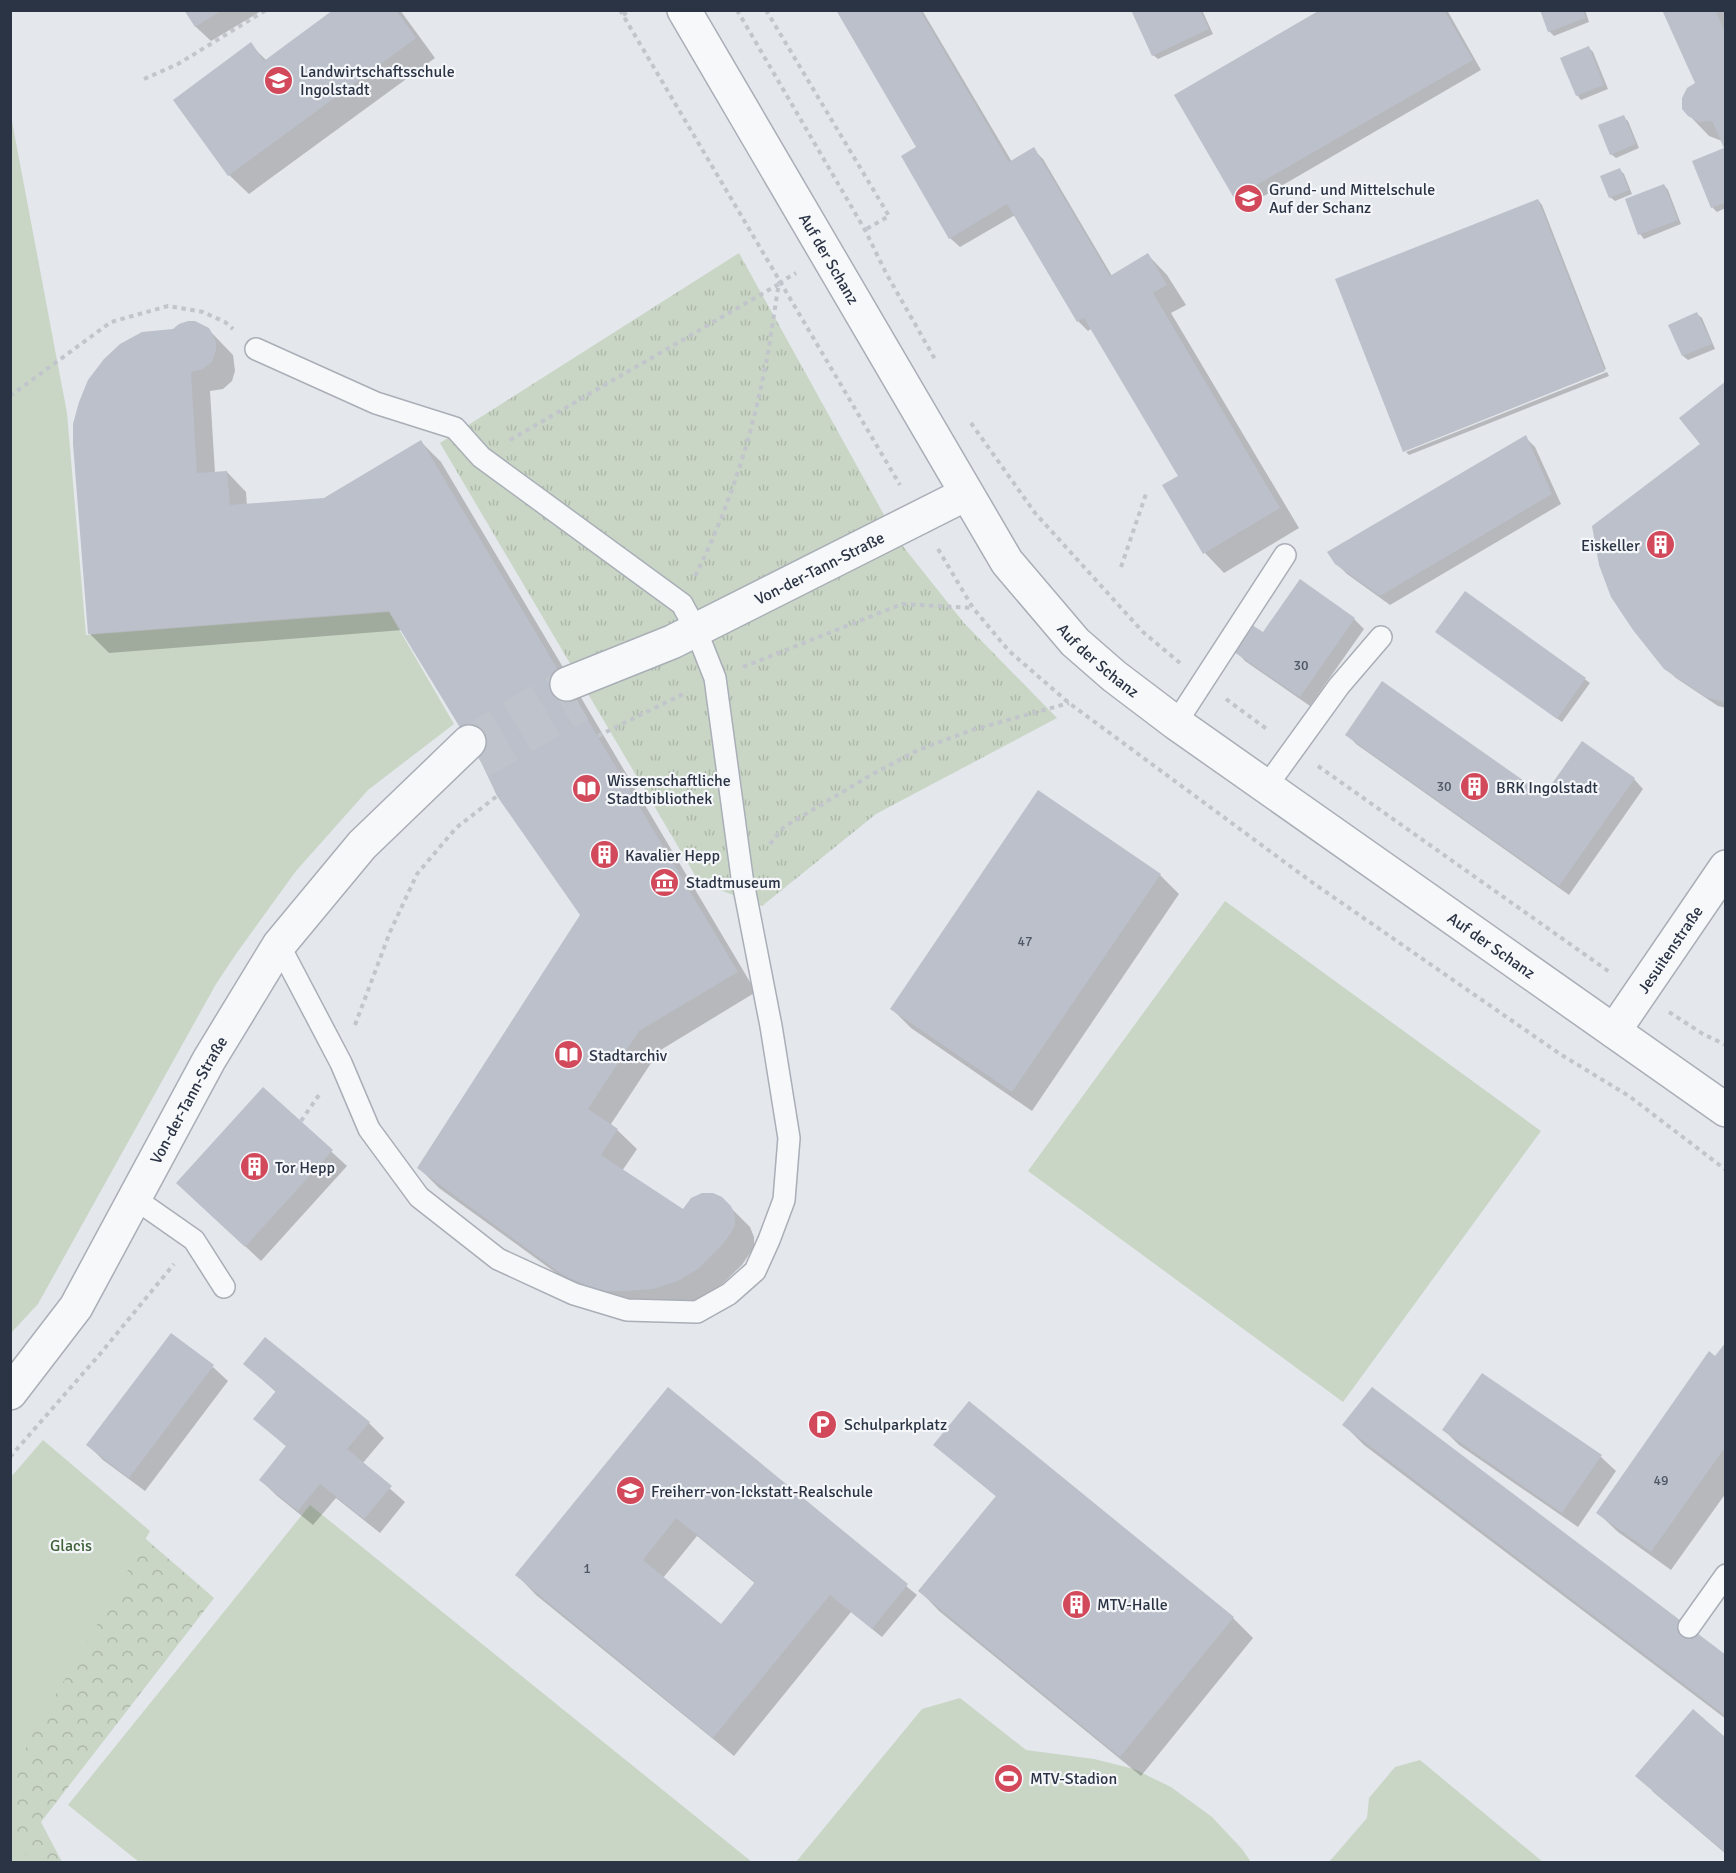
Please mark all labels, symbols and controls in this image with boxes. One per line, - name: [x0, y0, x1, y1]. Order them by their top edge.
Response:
- place label: Landwirtschaftsschule Ingolstadt: [300, 62, 455, 100]
- school or university icon: Landwirtschaftsschule Ingolstadt: [263, 64, 295, 96]
- place label: Grund- und Mittelschule Auf der Schanz: [1269, 180, 1435, 218]
- school or university icon: Grund- und Mittelschule Auf der Schanz: [1232, 182, 1264, 214]
- street label: Auf der Schanz: [794, 210, 863, 308]
- street label: Von-der-Tann-Straße: [752, 528, 888, 610]
- building icon: Eiskeller: [1645, 529, 1677, 561]
- place label: Eiskeller: [1581, 536, 1640, 556]
- street label: Auf der Schanz: [1053, 620, 1142, 702]
- house number: 30: [1293, 657, 1309, 674]
- place label: Wissenschaftliche Stadtbibliothek: [607, 771, 731, 809]
- building icon: BRK Ingolstadt: [1459, 771, 1491, 803]
- library icon: Wissenschaftliche Stadtbibliothek: [570, 773, 602, 805]
- house number: 30: [1436, 778, 1452, 795]
- place label: BRK Ingolstadt: [1496, 778, 1598, 798]
- building icon: Kavalier Hepp: [588, 839, 620, 871]
- place label: Kavalier Hepp: [625, 846, 720, 866]
- museum icon: Stadtmuseum: [649, 866, 681, 898]
- place label: Stadtmuseum: [686, 873, 781, 893]
- street label: Jesuitenstraße: [1634, 902, 1708, 998]
- street label: Auf der Schanz: [1443, 908, 1539, 984]
- house number: 47: [1017, 933, 1033, 950]
- street label: Von-der-Tann-Straße: [146, 1033, 232, 1168]
- library icon: Stadtarchiv: [552, 1039, 584, 1071]
- place label: Stadtarchiv: [589, 1046, 668, 1066]
- building icon: Tor Hepp: [238, 1151, 270, 1183]
- place label: Tor Hepp: [275, 1158, 335, 1178]
- parking icon: Schulparkplatz: [807, 1408, 839, 1440]
- place label: Schulparkplatz: [844, 1415, 947, 1435]
- house number: 49: [1653, 1472, 1669, 1489]
- school or university icon: Freiherr-von-Ickstatt-Realschule: [614, 1475, 646, 1507]
- place label: Freiherr-von-Ickstatt-Realschule: [651, 1482, 873, 1502]
- park label: Glacis: [50, 1536, 92, 1556]
- house number: 1: [583, 1560, 591, 1577]
- building icon: MTV-Halle: [1060, 1588, 1092, 1620]
- place label: MTV-Halle: [1097, 1595, 1168, 1615]
- sports icon: MTV-Stadion: [993, 1762, 1025, 1794]
- place label: MTV-Stadion: [1030, 1769, 1117, 1789]

